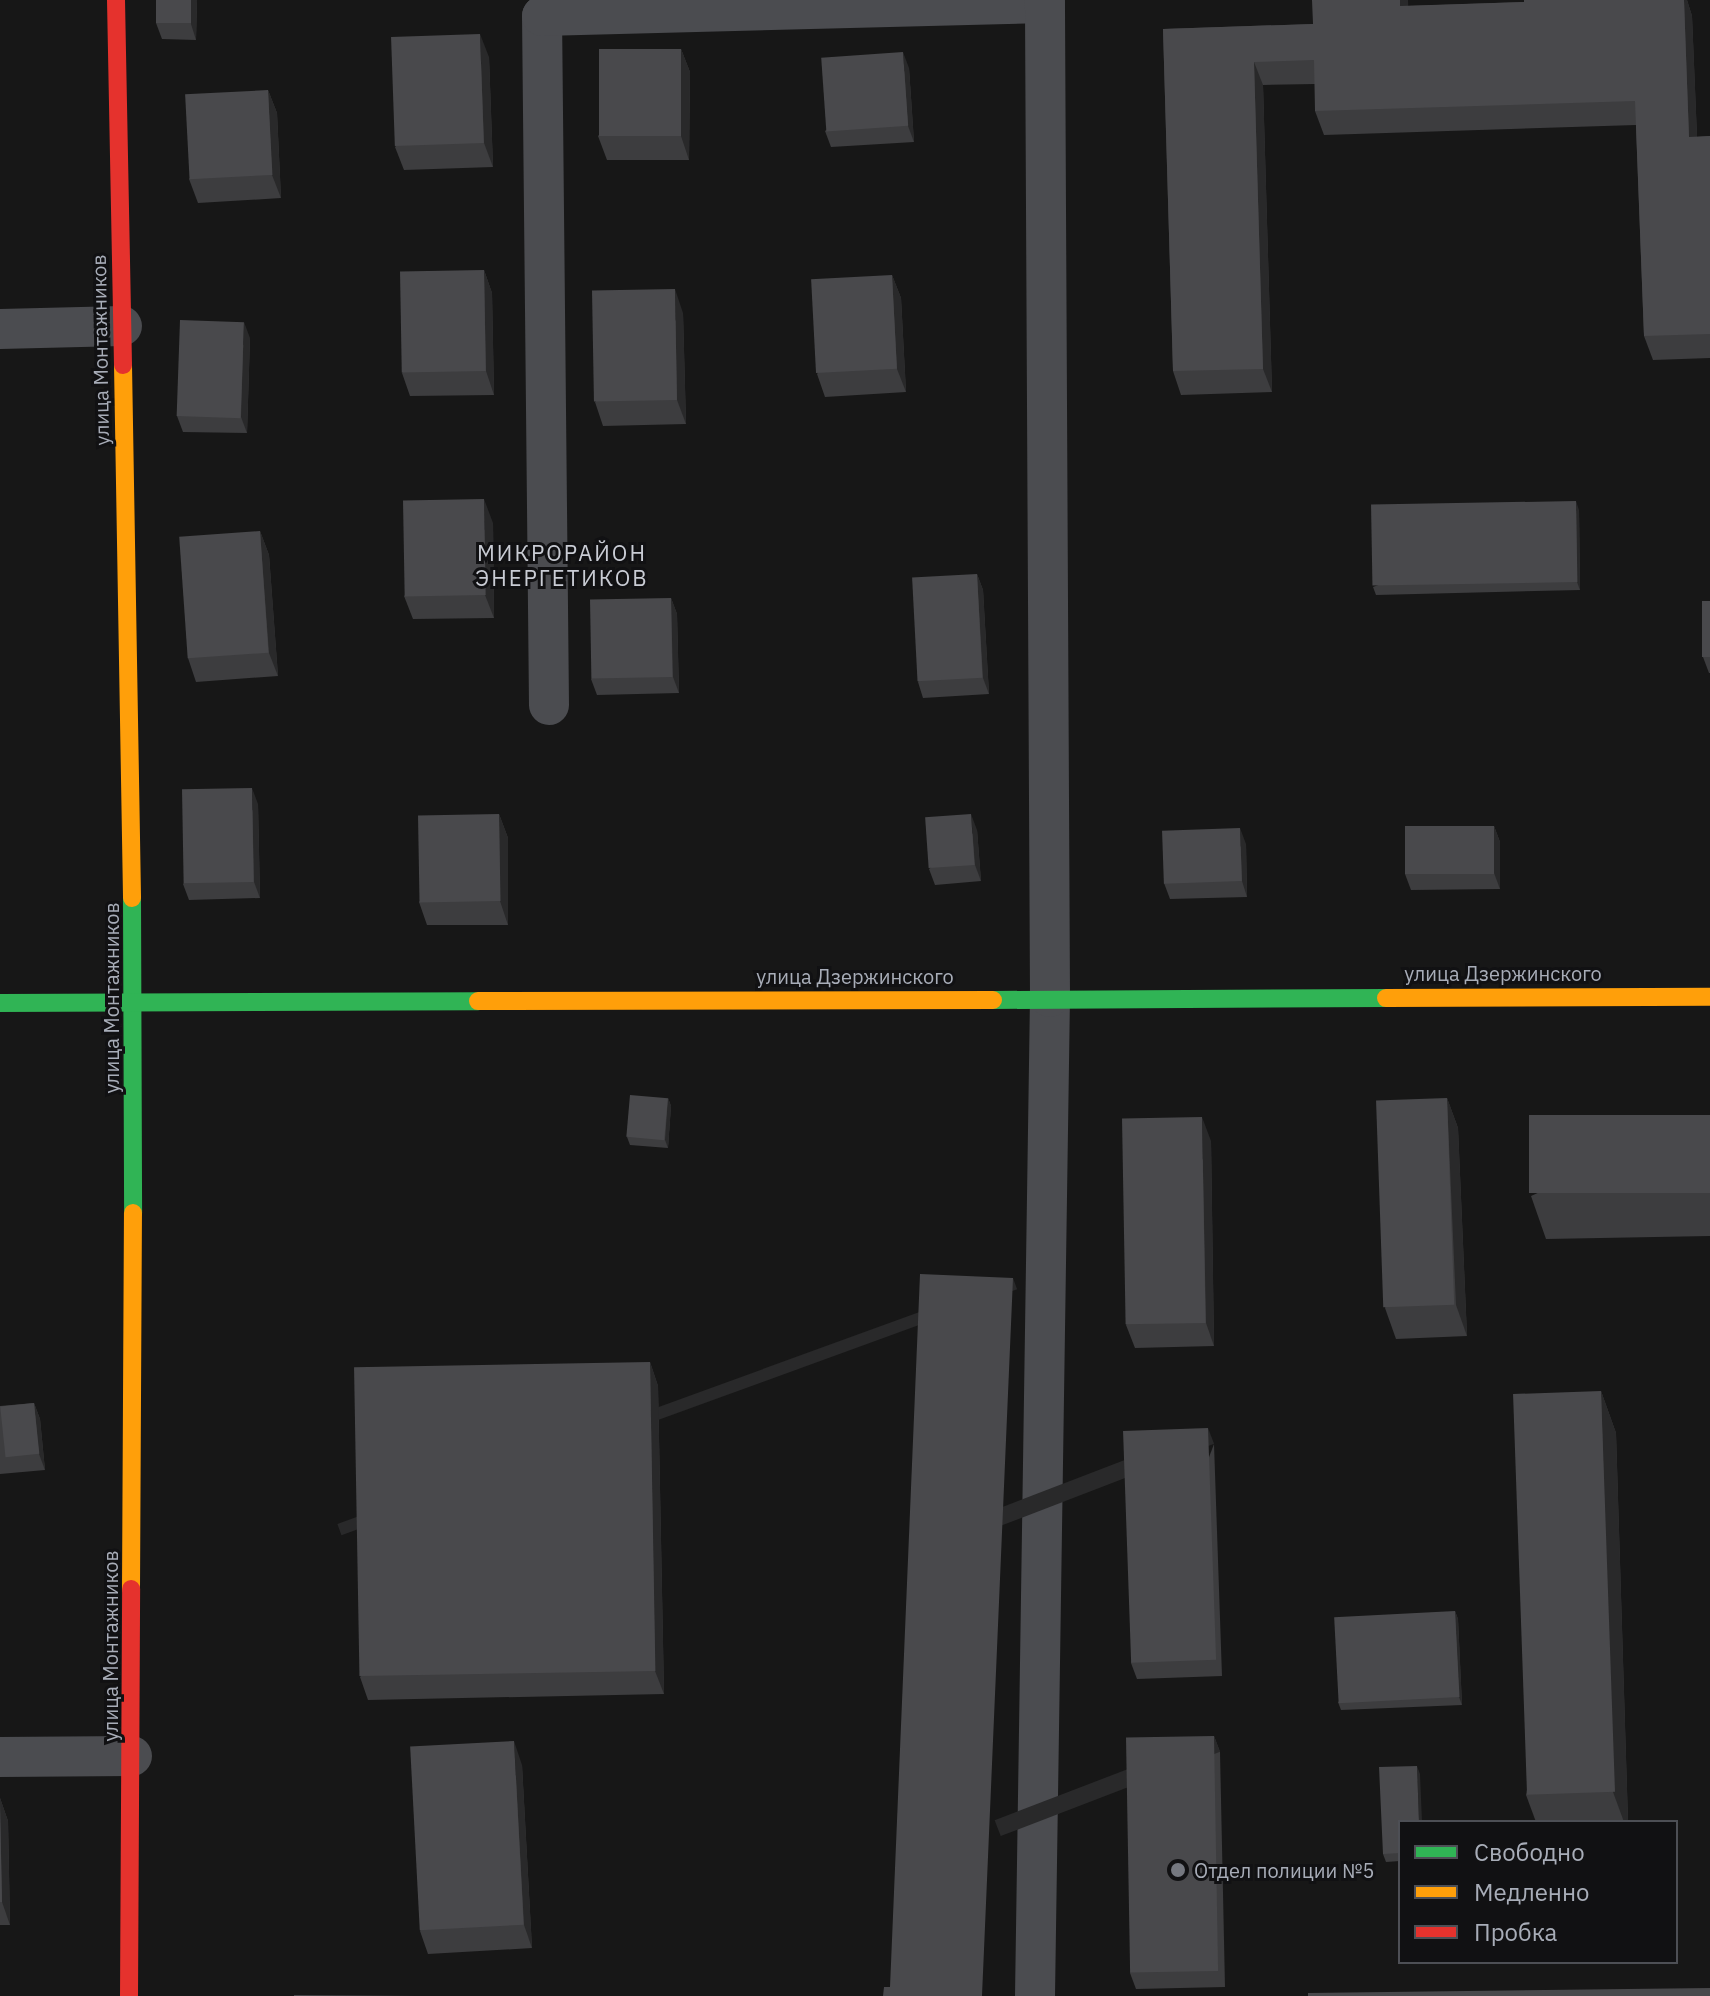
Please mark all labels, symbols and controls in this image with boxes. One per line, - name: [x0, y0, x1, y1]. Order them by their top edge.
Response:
- street label: улица Монтажников: [86, 254, 114, 446]
- district label: МИКРОРАЙОН ЭНЕРГЕТИКОВ: [475, 539, 649, 590]
- street label: улица Монтажников: [99, 902, 123, 1094]
- street label: улица Дзержинского: [1404, 961, 1602, 985]
- street label: улица Дзержинского: [756, 964, 954, 988]
- street label: улица Монтажников: [98, 1550, 122, 1742]
- legend: [1398, 1820, 1678, 1964]
- text: Свободно: [1474, 1836, 1585, 1868]
- place label: Отдел полиции №5: [1194, 1858, 1374, 1882]
- marker: Отдел полиции №5: [1169, 1861, 1187, 1879]
- text: Медленно: [1474, 1876, 1590, 1908]
- text: Пробка: [1474, 1916, 1557, 1948]

